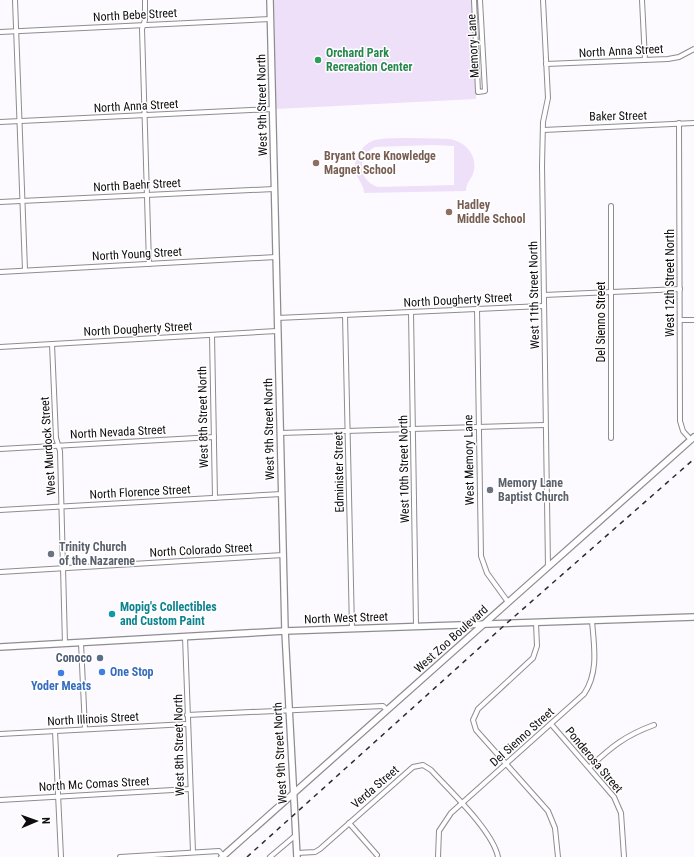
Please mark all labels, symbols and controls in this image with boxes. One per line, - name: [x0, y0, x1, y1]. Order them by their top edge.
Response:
- street label: North Bebe Street: [93, 6, 178, 24]
- street label: Memory Lane: [464, 13, 482, 78]
- street label: North Anna Street: [578, 42, 664, 60]
- place label: Orchard Park Recreation Center: [326, 46, 412, 74]
- street label: West 9th Street North: [254, 54, 270, 156]
- marker: Orchard Park Recreation Center: [313, 55, 323, 65]
- street label: North Anna Street: [93, 97, 179, 115]
- street label: Baker Street: [589, 108, 647, 124]
- place label: Bryant Core Knowledge Magnet School: [324, 149, 436, 177]
- marker: Bryant Core Knowledge Magnet School: [311, 158, 321, 168]
- street label: North Baehr Street: [93, 176, 182, 194]
- place label: Hadley Middle School: [457, 198, 525, 226]
- marker: Hadley Middle School: [444, 207, 454, 217]
- street label: West 12th Street North: [663, 229, 677, 337]
- street label: West 11th Street North: [526, 241, 542, 349]
- street label: North Young Street: [92, 245, 183, 263]
- street label: Del Sienno Street: [594, 281, 608, 363]
- street label: North Dougherty Street: [403, 290, 513, 310]
- street label: North Dougherty Street: [83, 319, 193, 339]
- street label: West 8th Street North: [195, 366, 211, 468]
- street label: West 9th Street North: [261, 378, 277, 480]
- street label: West Murdock Street: [38, 396, 58, 496]
- street label: West Memory Lane: [461, 414, 477, 505]
- street label: West 10th Street North: [396, 415, 412, 523]
- street label: North Nevada Street: [70, 422, 167, 441]
- street label: Edminister Street: [331, 431, 347, 513]
- place label: Memory Lane Baptist Church: [498, 476, 569, 504]
- street label: North Florence Street: [89, 482, 191, 502]
- marker: Memory Lane Baptist Church: [485, 485, 495, 495]
- place label: Trinity Church of the Nazarene: [59, 540, 135, 568]
- street label: North Colorado Street: [149, 540, 253, 560]
- marker: Trinity Church of the Nazarene: [46, 549, 56, 559]
- place label: Mopig's Collectibles and Custom Paint: [120, 600, 217, 628]
- street label: West Zoo Boulevard: [411, 602, 491, 676]
- marker: Mopig's Collectibles and Custom Paint: [107, 609, 117, 619]
- street label: North West Street: [304, 610, 389, 626]
- place label: Conoco: [56, 651, 92, 665]
- marker: Conoco: [95, 653, 105, 663]
- place label: One Stop: [110, 665, 154, 679]
- marker: One Stop: [97, 667, 107, 677]
- marker: Yoder Meats: [56, 668, 66, 678]
- place label: Yoder Meats: [31, 679, 92, 693]
- street label: West 8th Street North: [171, 694, 187, 796]
- street label: West 9th Street North: [270, 701, 290, 804]
- street label: Del Sienno Street: [487, 704, 557, 769]
- street label: North Illinois Street: [47, 710, 140, 728]
- street label: Ponderosa Street: [562, 724, 626, 796]
- street label: Verda Street: [348, 762, 402, 811]
- street label: North Mc Comas Street: [38, 774, 150, 794]
- north arrow: [16, 801, 56, 841]
- text: N: [39, 817, 52, 825]

